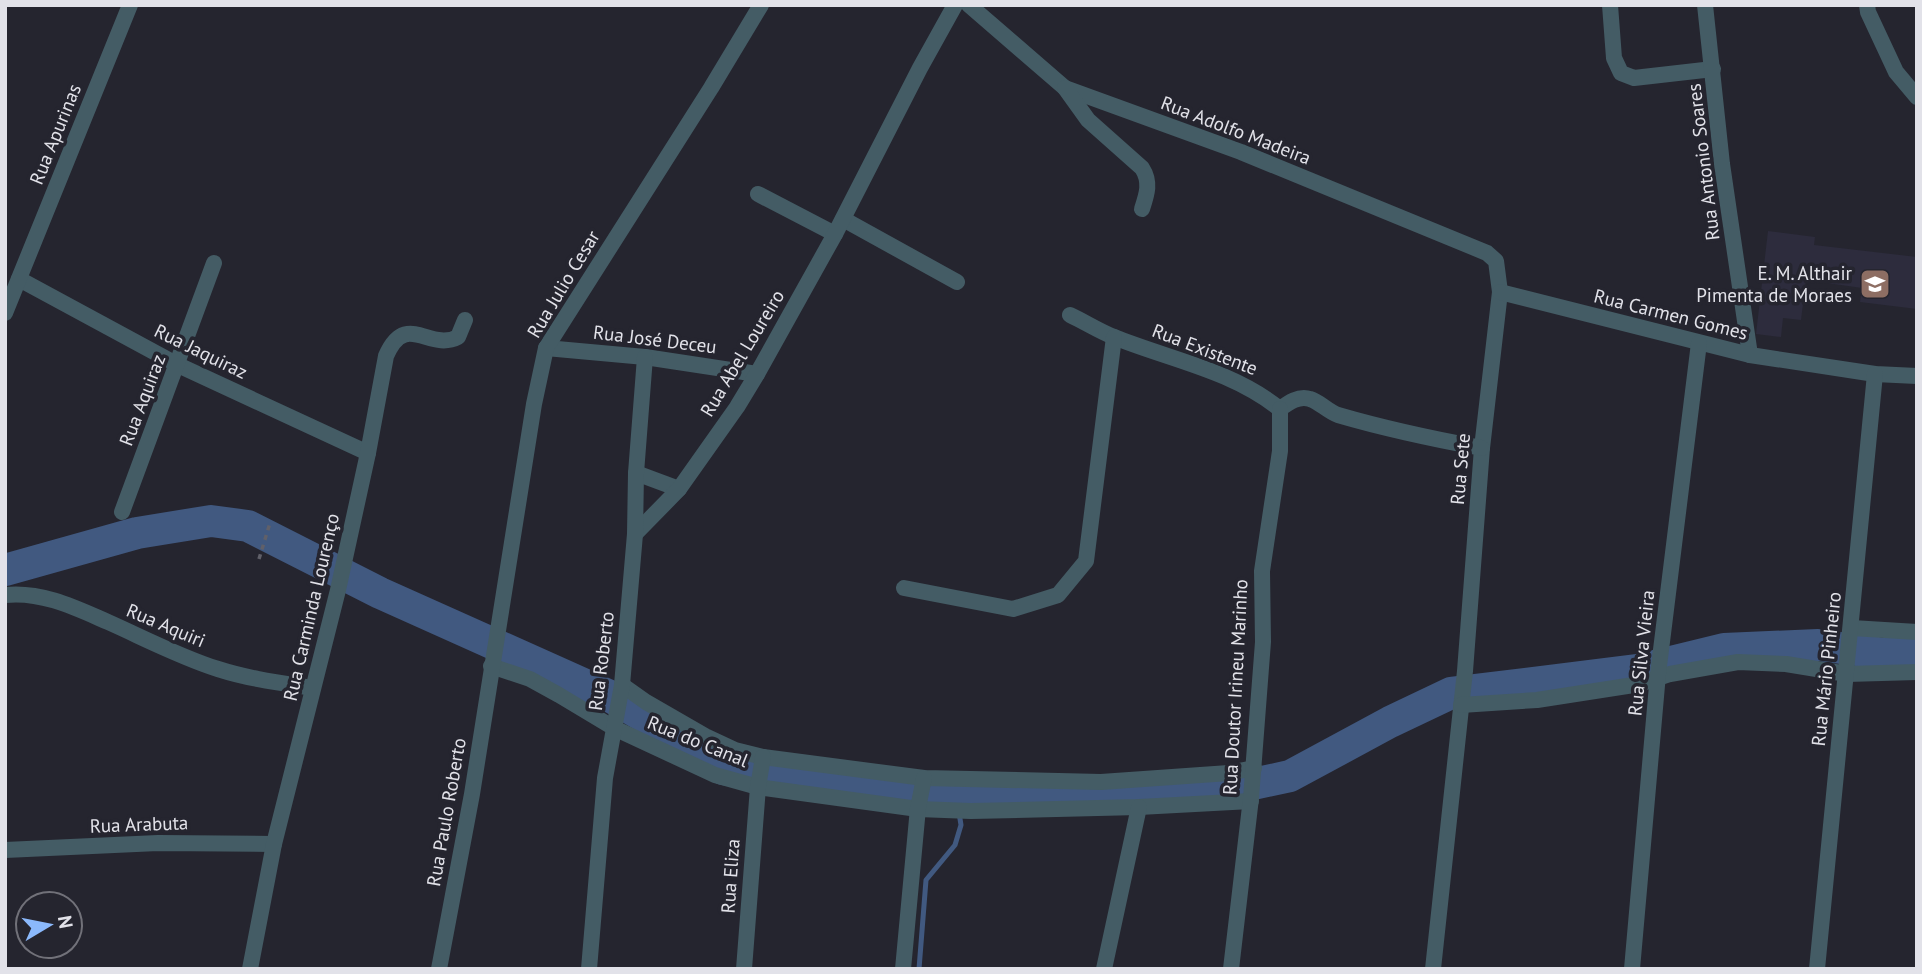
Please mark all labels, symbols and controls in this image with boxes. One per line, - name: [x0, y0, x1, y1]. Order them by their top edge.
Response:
- street label: Rua Apurinas: [24, 80, 86, 188]
- street label: Rua Antonio Soares: [1681, 82, 1725, 242]
- street label: Rua Adolfo Madeira: [1158, 90, 1314, 170]
- street label: Rua Julio Cesar: [521, 225, 605, 342]
- place label: E. M. Althair Pimenta de Moraes: [1696, 261, 1853, 307]
- school or university icon: E. M. Althair Pimenta de Moraes: [1858, 267, 1892, 301]
- street label: Rua Carmen Gomes: [1592, 283, 1750, 345]
- street label: Rua Abel Loureiro: [695, 285, 789, 421]
- street label: Rua Jaquiraz: [150, 318, 252, 384]
- street label: Rua Existente: [1149, 318, 1261, 380]
- street label: Rua José Deceu: [592, 320, 718, 358]
- street label: Rua Aquiraz: [114, 351, 170, 449]
- street label: Rua Sete: [1445, 432, 1475, 506]
- street label: Rua Carminda Lourenço: [278, 511, 344, 703]
- street label: Rua Doutor Irineu Marinho: [1217, 578, 1253, 796]
- street label: Rua Silva Vieira: [1622, 589, 1660, 717]
- street label: Rua Mário Pinheiro: [1806, 591, 1846, 747]
- street label: Rua Aquiri: [123, 598, 209, 652]
- street label: Rua Roberto: [583, 610, 619, 712]
- street label: Rua do Canal: [644, 710, 752, 772]
- street label: Rua Paulo Roberto: [421, 736, 471, 888]
- street label: Rua Arabuta: [89, 810, 189, 838]
- street label: Rua Eliza: [715, 838, 745, 914]
- north arrow: [14, 890, 84, 960]
- text: N: [53, 914, 79, 930]

